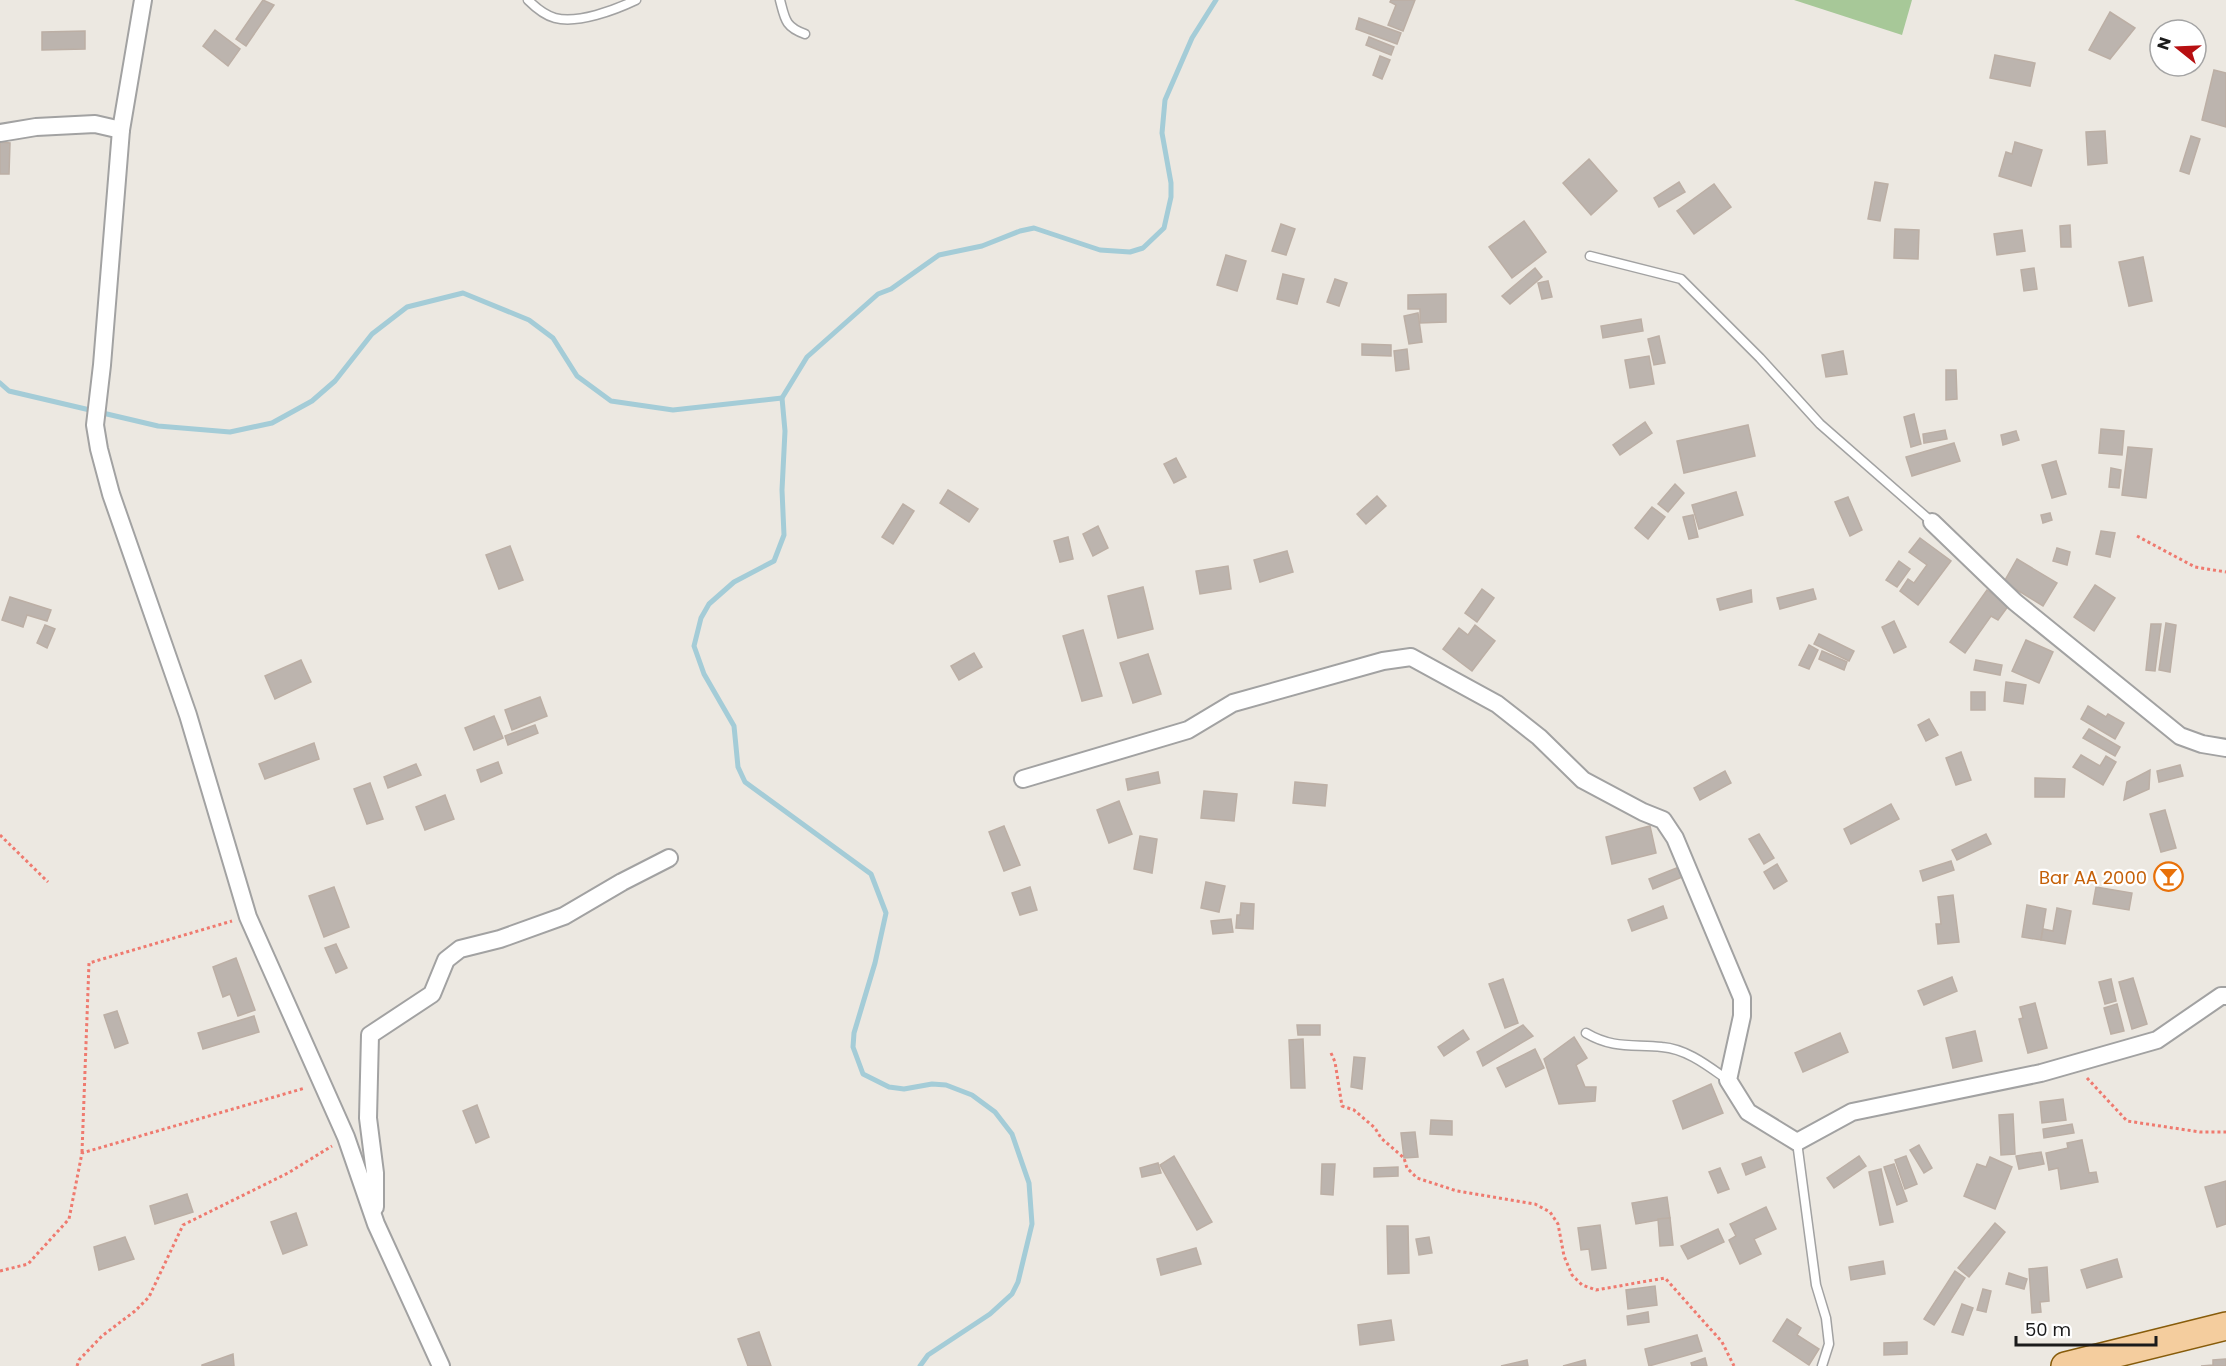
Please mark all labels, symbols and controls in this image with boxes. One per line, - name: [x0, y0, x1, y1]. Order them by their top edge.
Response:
- north arrow: [2148, 18, 2208, 78]
- text: N: [2151, 34, 2177, 53]
- bar icon: Bar AA 2000: [2152, 861, 2184, 893]
- place label: Bar AA 2000: [2039, 865, 2147, 890]
- scale bar: [2016, 1309, 2156, 1347]
- text: 50 m: [2025, 1317, 2071, 1342]

